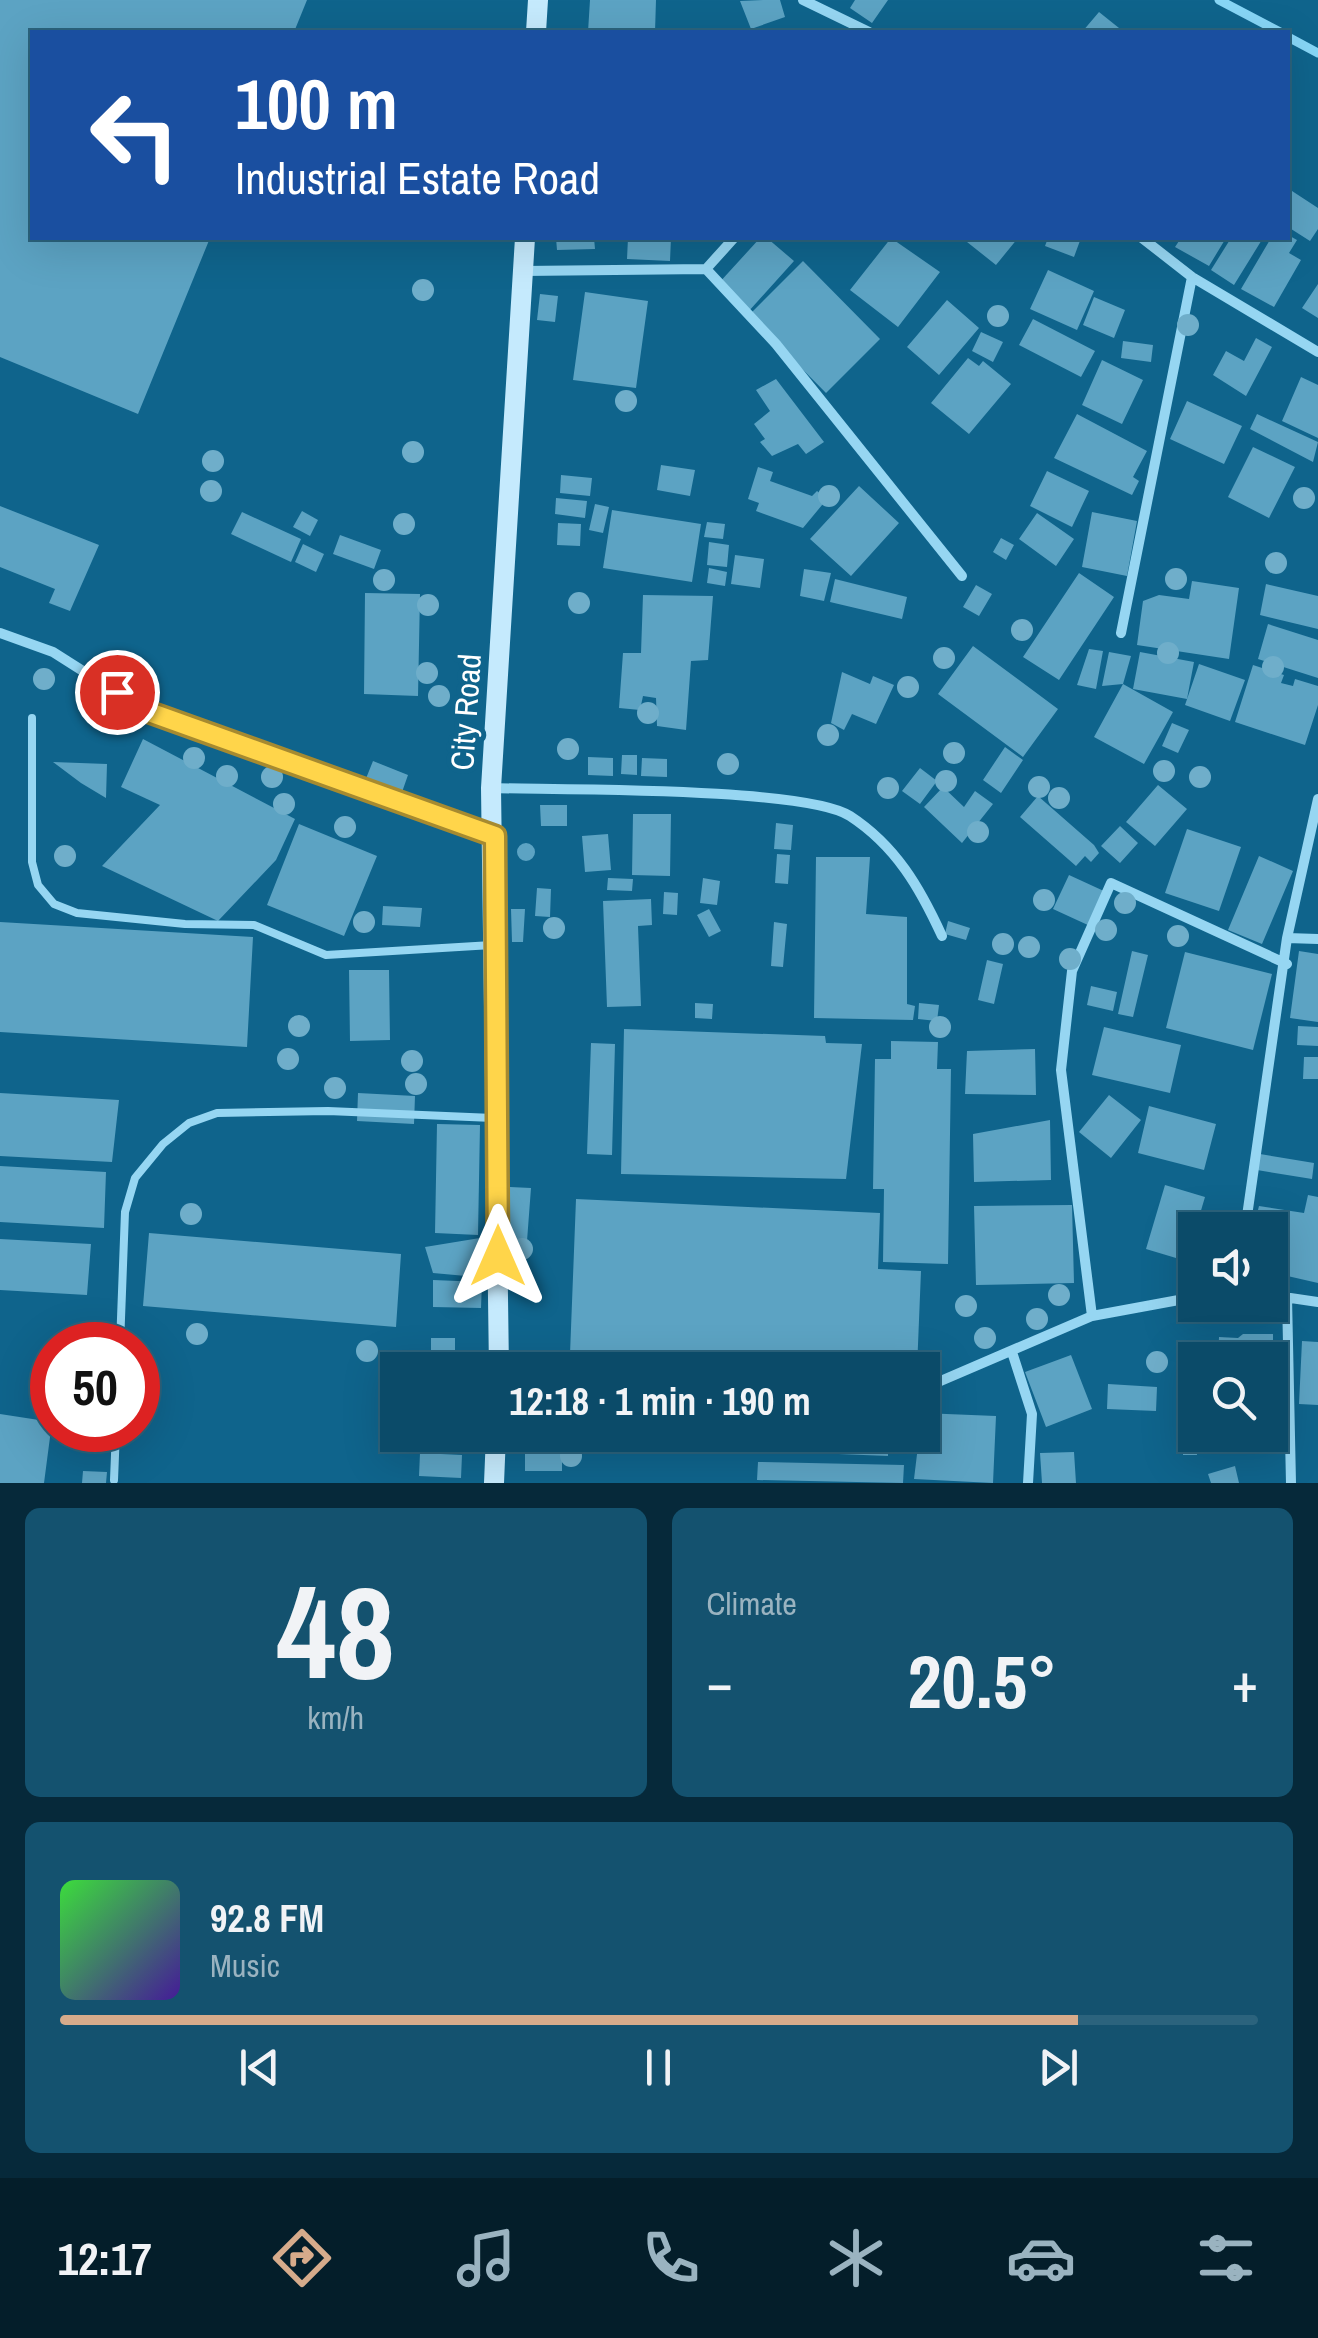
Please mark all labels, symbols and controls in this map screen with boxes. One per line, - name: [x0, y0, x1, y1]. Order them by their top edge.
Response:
- text: 100 m: [235, 57, 398, 151]
- icon: left: [70, 70, 200, 200]
- text: Industrial Estate Road: [235, 147, 600, 208]
- pin: [75, 650, 160, 735]
- street label: City Road: [440, 652, 491, 772]
- icon: arrive: [90, 665, 145, 720]
- position arrow: [446, 1204, 550, 1308]
- map controls: [1178, 1212, 1288, 1452]
- button: sound: [1178, 1212, 1288, 1322]
- speed limit sign: 50: [30, 1322, 160, 1452]
- button: search: [1178, 1342, 1288, 1452]
- text: 12:18 · 1 min · 190 m: [509, 1376, 811, 1427]
- text: 48: [276, 1543, 395, 1719]
- text: Climate: [707, 1582, 797, 1625]
- text: 20.5°: [907, 1630, 1057, 1731]
- text: −: [707, 1645, 733, 1719]
- text: +: [1232, 1645, 1258, 1719]
- text: km/h: [307, 1696, 364, 1739]
- text: 92.8 FM: [210, 1893, 324, 1944]
- text: Music: [210, 1944, 280, 1987]
- icon: previous: [232, 2040, 287, 2095]
- icon: pause: [631, 2040, 686, 2095]
- icon: next: [1031, 2040, 1086, 2095]
- icon: directions: [267, 2223, 337, 2293]
- icon: music: [451, 2223, 521, 2293]
- icon: phone: [636, 2223, 706, 2293]
- icon: climate: [821, 2223, 891, 2293]
- icon: car: [1006, 2223, 1076, 2293]
- icon: filters: [1191, 2223, 1261, 2293]
- text: 12:17: [57, 2228, 152, 2289]

